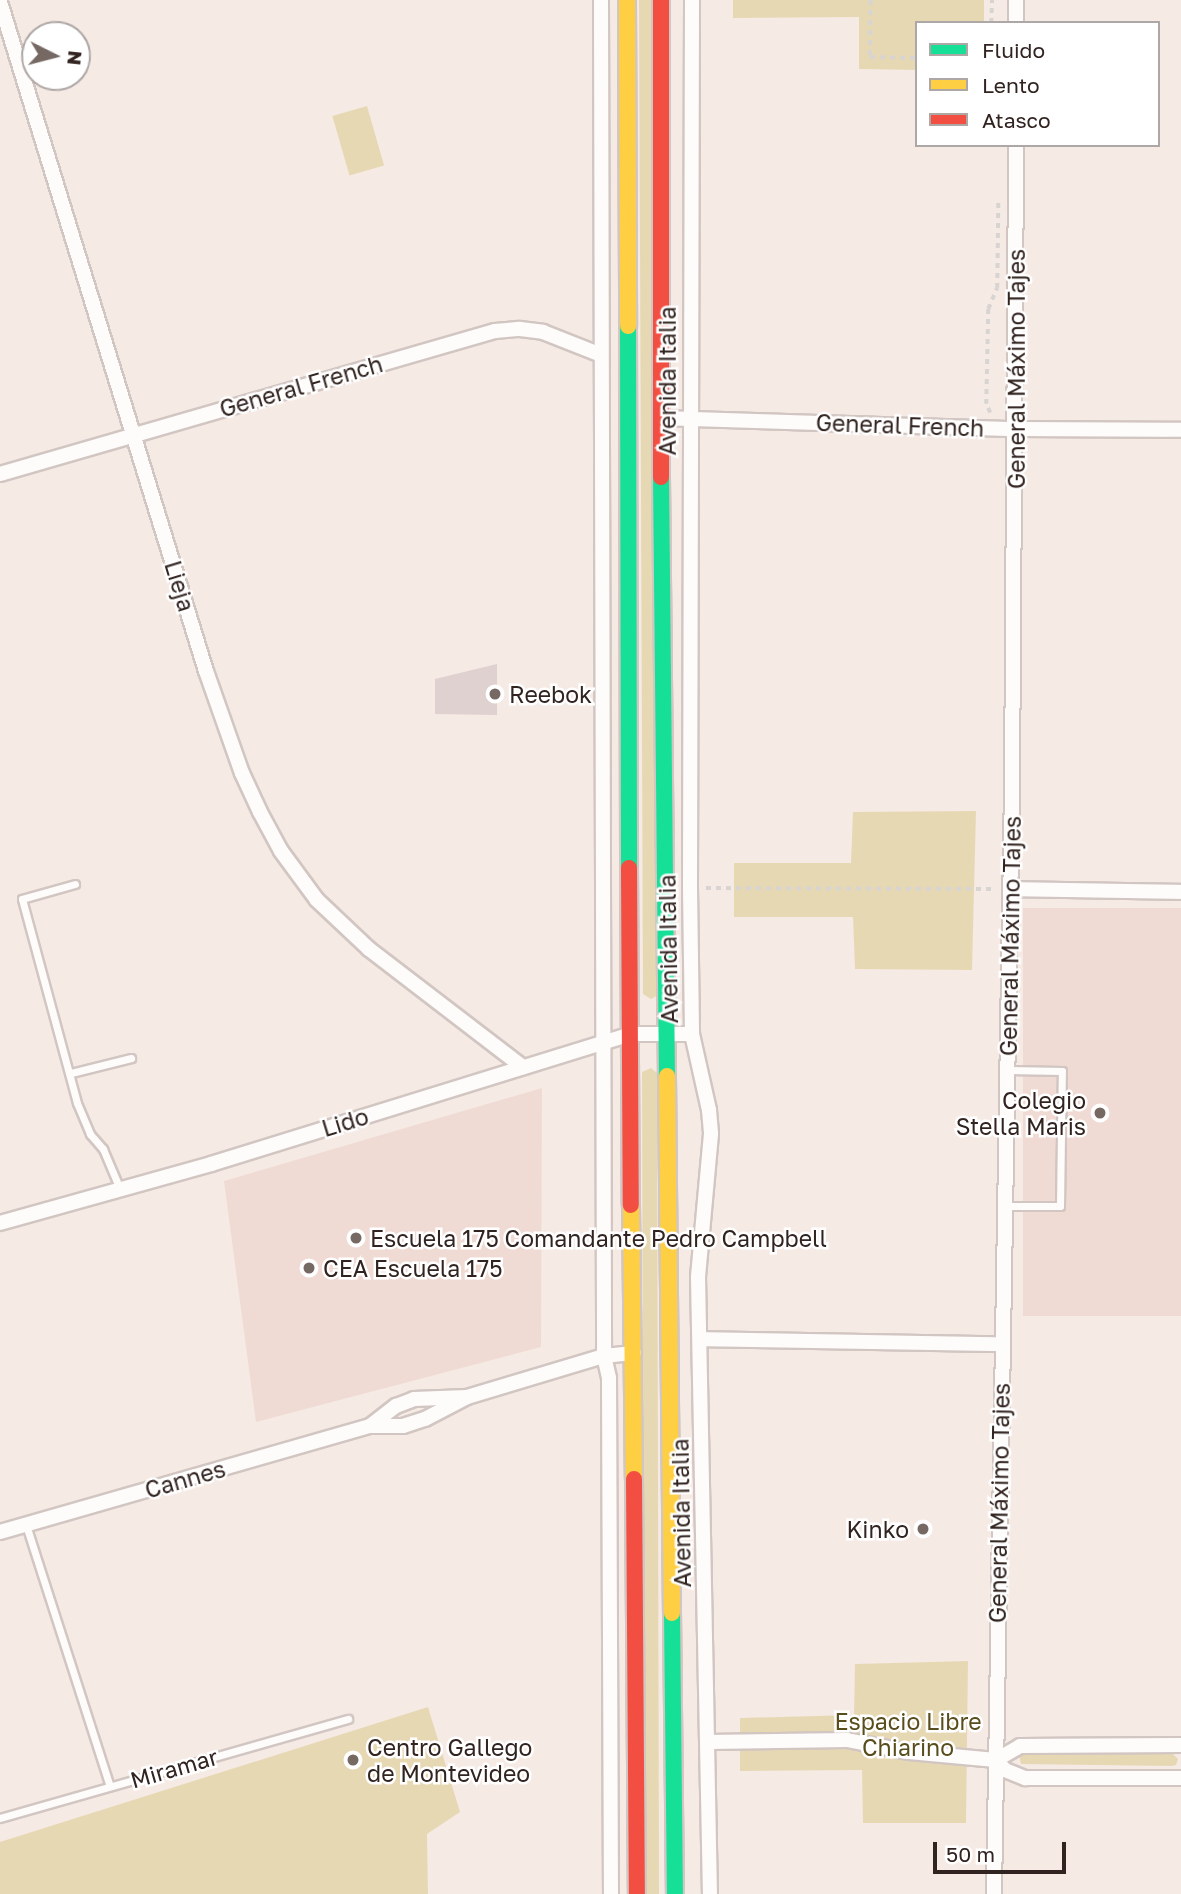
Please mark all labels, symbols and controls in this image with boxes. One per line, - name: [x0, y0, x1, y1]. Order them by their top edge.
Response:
- north arrow: [21, 21, 91, 91]
- legend: [915, 21, 1160, 147]
- text: Fluido: [982, 37, 1045, 63]
- text: N: [63, 50, 88, 66]
- text: Lento: [982, 72, 1040, 98]
- text: Atasco: [982, 107, 1051, 133]
- street label: General Máximo Tajes: [1002, 249, 1030, 489]
- street label: Avenida Italia: [653, 307, 681, 455]
- street label: General French: [216, 350, 386, 422]
- street label: General French: [815, 408, 985, 442]
- street label: Lieja: [159, 557, 201, 615]
- place label: Reebok: [509, 680, 592, 708]
- marker: Reebok: [487, 686, 503, 702]
- street label: General Máximo Tajes: [994, 816, 1026, 1056]
- street label: Avenida Italia: [653, 874, 683, 1024]
- place label: Colegio Stella Maris: [956, 1086, 1086, 1140]
- street label: Lido: [318, 1102, 372, 1142]
- marker: Colegio Stella Maris: [1092, 1105, 1108, 1121]
- place label: Escuela 175 Comandante Pedro Campbell: [370, 1224, 827, 1252]
- marker: Escuela 175 Comandante Pedro Campbell: [348, 1230, 364, 1246]
- place label: CEA Escuela 175: [323, 1254, 503, 1282]
- marker: CEA Escuela 175: [301, 1260, 317, 1276]
- street label: General Máximo Tajes: [983, 1383, 1015, 1623]
- street label: Avenida Italia: [666, 1438, 696, 1588]
- street label: Cannes: [142, 1454, 228, 1504]
- place label: Kinko: [846, 1515, 909, 1543]
- marker: Kinko: [915, 1521, 931, 1537]
- park label: Espacio Libre Chiarino: [834, 1707, 982, 1761]
- place label: Centro Gallego de Montevideo: [367, 1733, 532, 1787]
- street label: Miramar: [127, 1742, 221, 1794]
- marker: Centro Gallego de Montevideo: [345, 1752, 361, 1768]
- scale bar: [936, 1828, 1069, 1872]
- text: 50 m: [946, 1841, 995, 1867]

